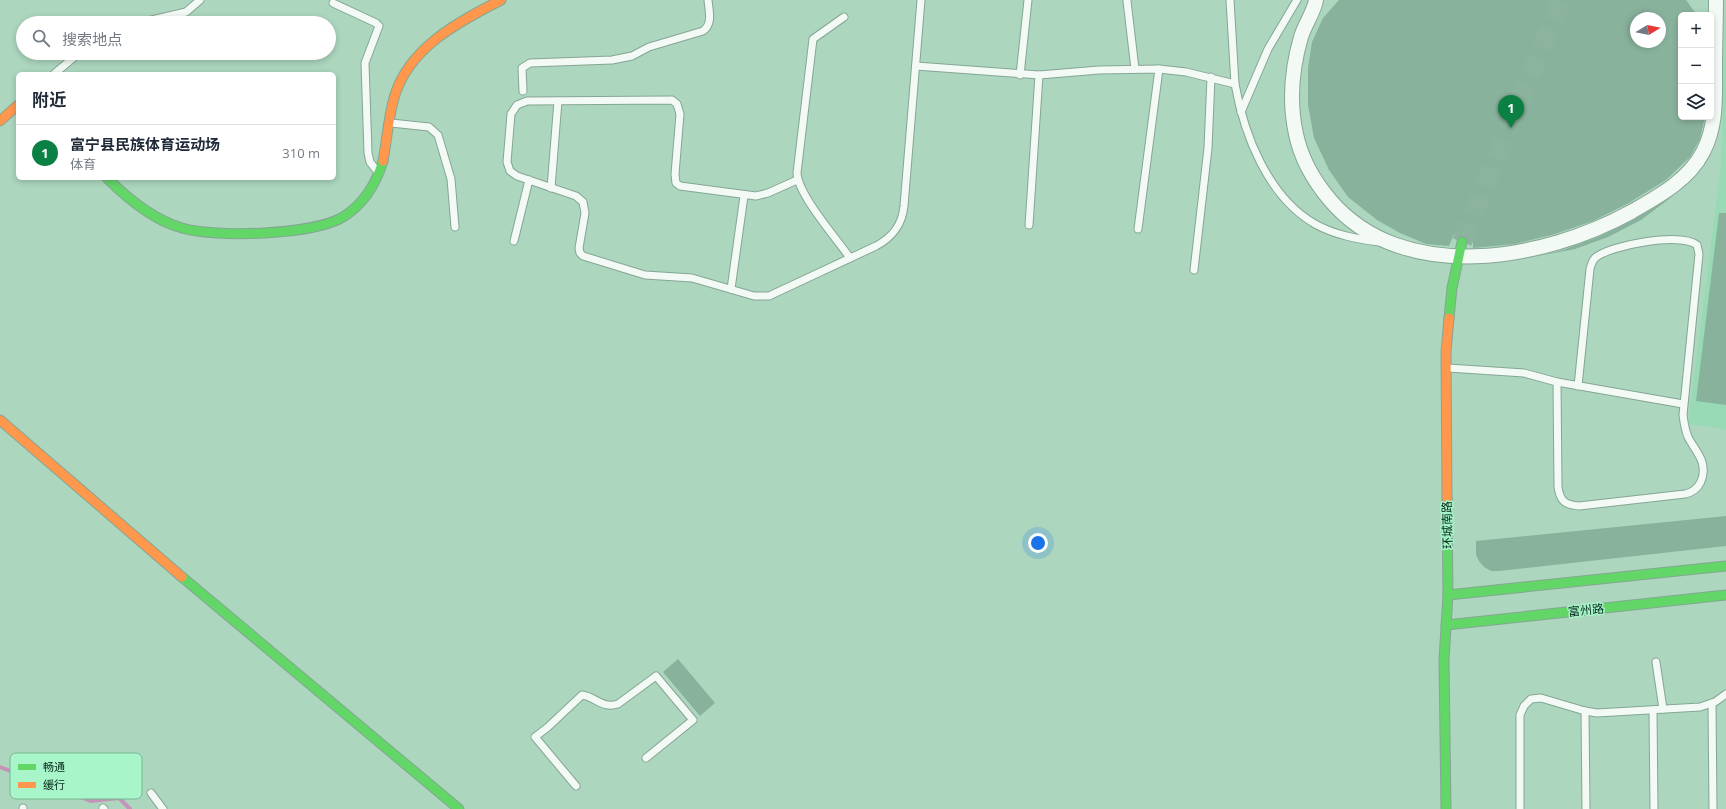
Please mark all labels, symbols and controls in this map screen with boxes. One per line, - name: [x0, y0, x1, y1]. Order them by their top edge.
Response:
- north arrow: [1630, 12, 1666, 48]
- map controls: [1678, 12, 1714, 120]
- button: +: [1678, 12, 1714, 48]
- search box: [16, 16, 336, 60]
- icon: search: [30, 27, 52, 49]
- text: 搜索地点: [62, 29, 122, 49]
- button: −: [1678, 48, 1714, 84]
- button: layers: [1678, 84, 1714, 120]
- text: 附近: [32, 88, 66, 111]
- pin: 1: [1498, 95, 1524, 128]
- text: 富宁县民族体育运动场: [70, 134, 220, 154]
- text: 1: [41, 144, 49, 162]
- text: 310 m: [282, 144, 320, 162]
- text: 体育: [70, 155, 96, 173]
- street label: 环城南路: [1438, 501, 1456, 549]
- your location: [1028, 533, 1048, 553]
- street label: 富州路: [1567, 600, 1605, 620]
- legend: [10, 753, 142, 799]
- text: 畅通: [43, 759, 65, 774]
- text: 缓行: [43, 777, 65, 792]

